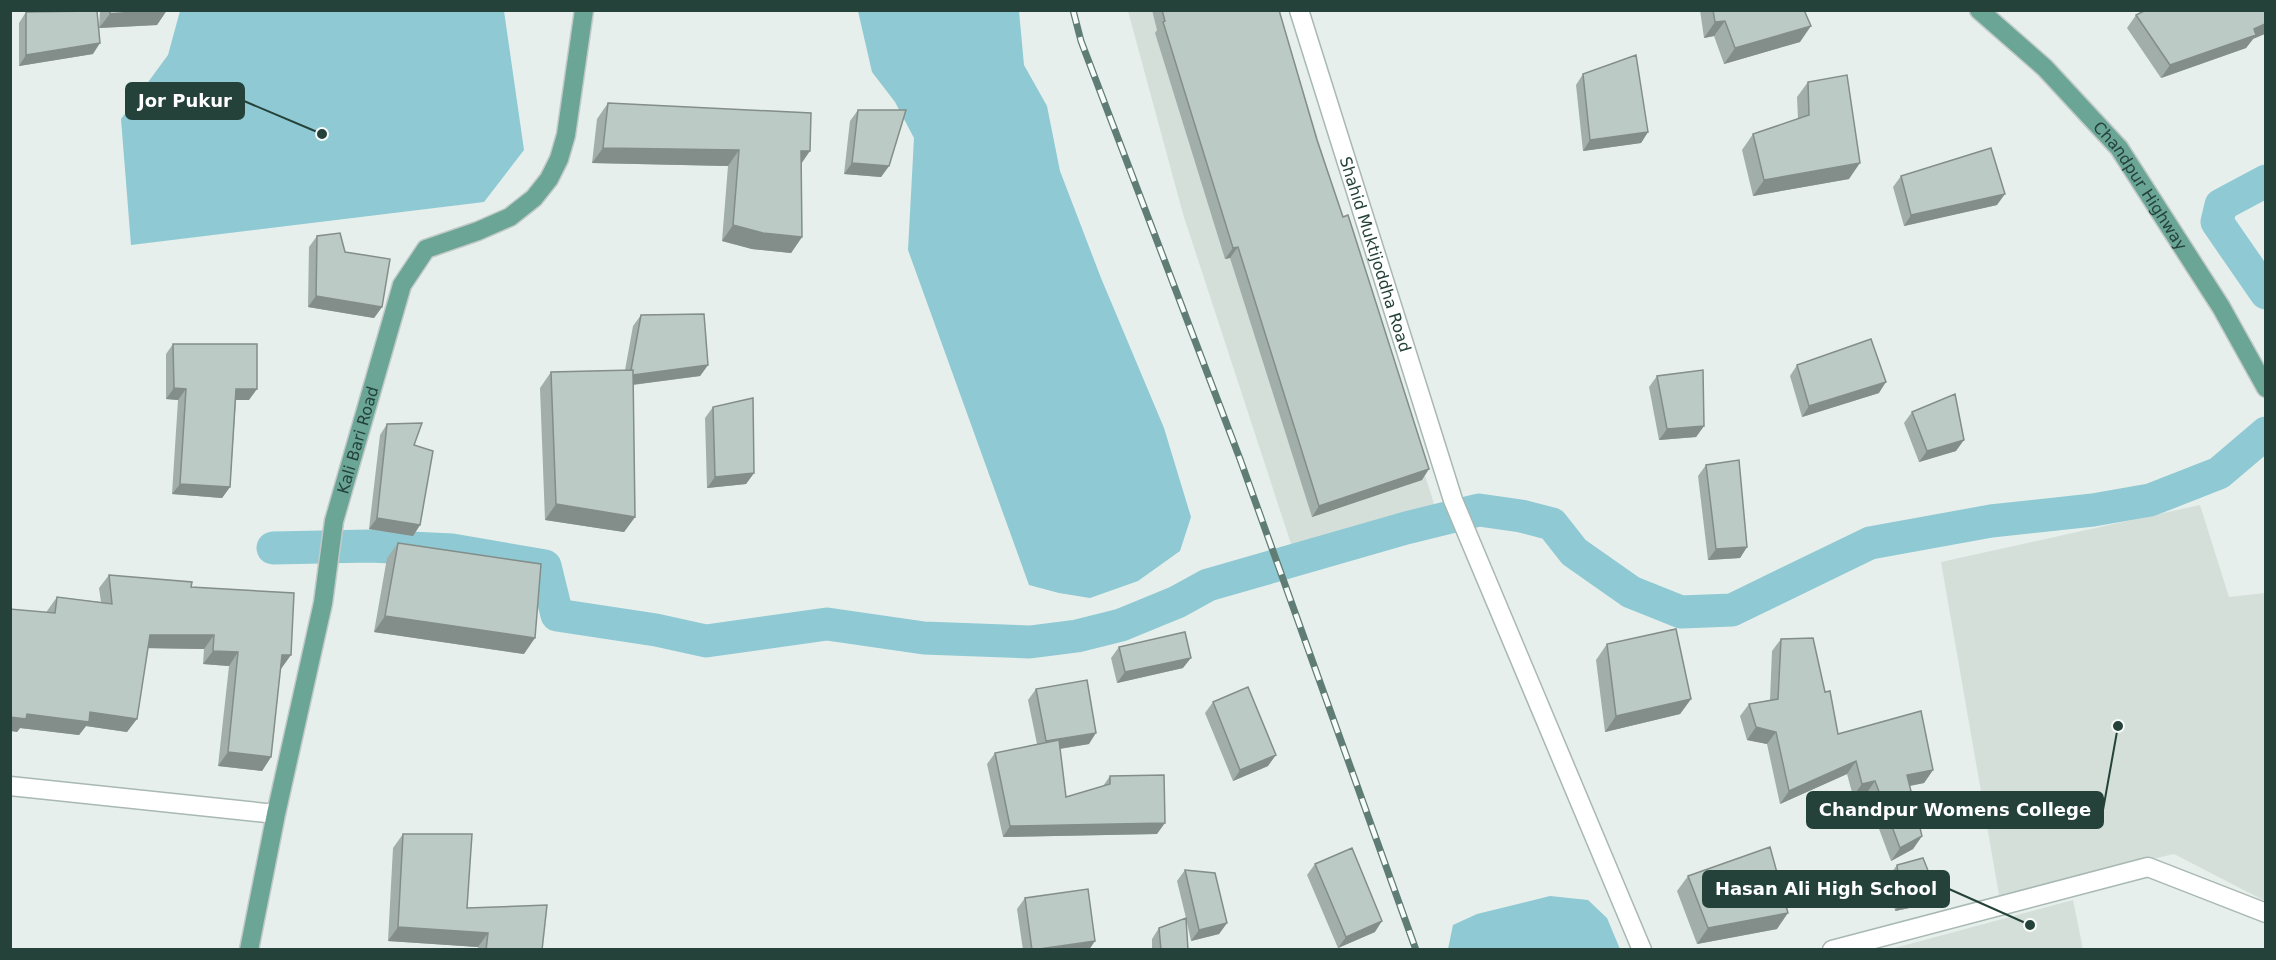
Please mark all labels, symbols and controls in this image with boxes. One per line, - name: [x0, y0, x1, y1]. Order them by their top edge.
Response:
- callout: Jor Pukur: [126, 83, 244, 119]
- text: Jor Pukur: [136, 90, 232, 111]
- street label: Chandpur Highway: [2089, 118, 2191, 254]
- street label: Shahid Muktijoddha Road: [1336, 154, 1415, 354]
- street label: Kali Bari Road: [333, 384, 382, 496]
- callout: Chandpur Womens College: [1807, 792, 2103, 828]
- text: Chandpur Womens College: [1819, 799, 2091, 820]
- callout: Hasan Ali High School: [1703, 871, 1949, 907]
- text: Hasan Ali High School: [1715, 878, 1937, 899]

